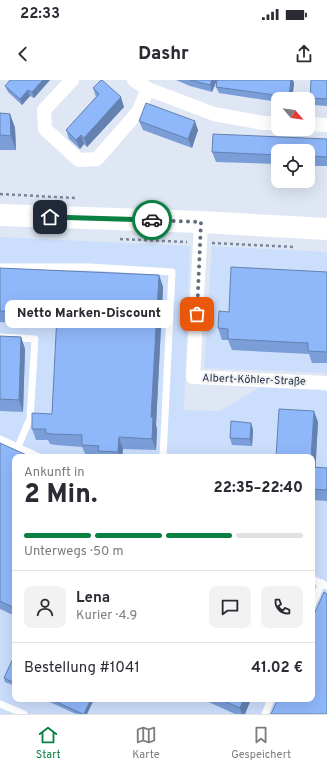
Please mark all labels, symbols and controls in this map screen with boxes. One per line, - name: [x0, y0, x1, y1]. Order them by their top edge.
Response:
- text: 22:33: [20, 5, 60, 24]
- icon: back: [12, 43, 34, 65]
- text: Dashr: [138, 43, 189, 66]
- icon: share: [293, 43, 315, 65]
- north arrow: [271, 92, 315, 136]
- map controls: [271, 92, 315, 188]
- button: locate: [271, 144, 315, 188]
- pin: [33, 200, 67, 234]
- courier: [132, 200, 172, 240]
- icon: home: [39, 206, 61, 228]
- icon: car: [141, 209, 163, 231]
- pin: [180, 297, 214, 331]
- callout: Netto Marken-Discount: [5, 300, 173, 328]
- icon: bag: [186, 303, 208, 325]
- text: Netto Marken-Discount: [17, 306, 161, 322]
- street label: Albert-Köhler-Straße: [202, 371, 306, 389]
- text: Ankunft in: [24, 465, 85, 481]
- text: 2 Min.: [24, 479, 98, 512]
- text: 22:35–22:40: [214, 479, 303, 498]
- text: Unterwegs · 50 m: [24, 544, 123, 560]
- button: person: [24, 586, 66, 628]
- button: chat: [209, 586, 251, 628]
- button: phone: [261, 586, 303, 628]
- text: Lena: [76, 589, 110, 608]
- text: Kurier · 4.9: [76, 608, 137, 624]
- text: Bestellung #1041: [24, 659, 140, 678]
- text: 41.02 €: [251, 659, 303, 678]
- tab: Start: [36, 724, 61, 762]
- tab: Karte: [132, 724, 160, 762]
- tab: Gespeichert: [231, 724, 291, 762]

